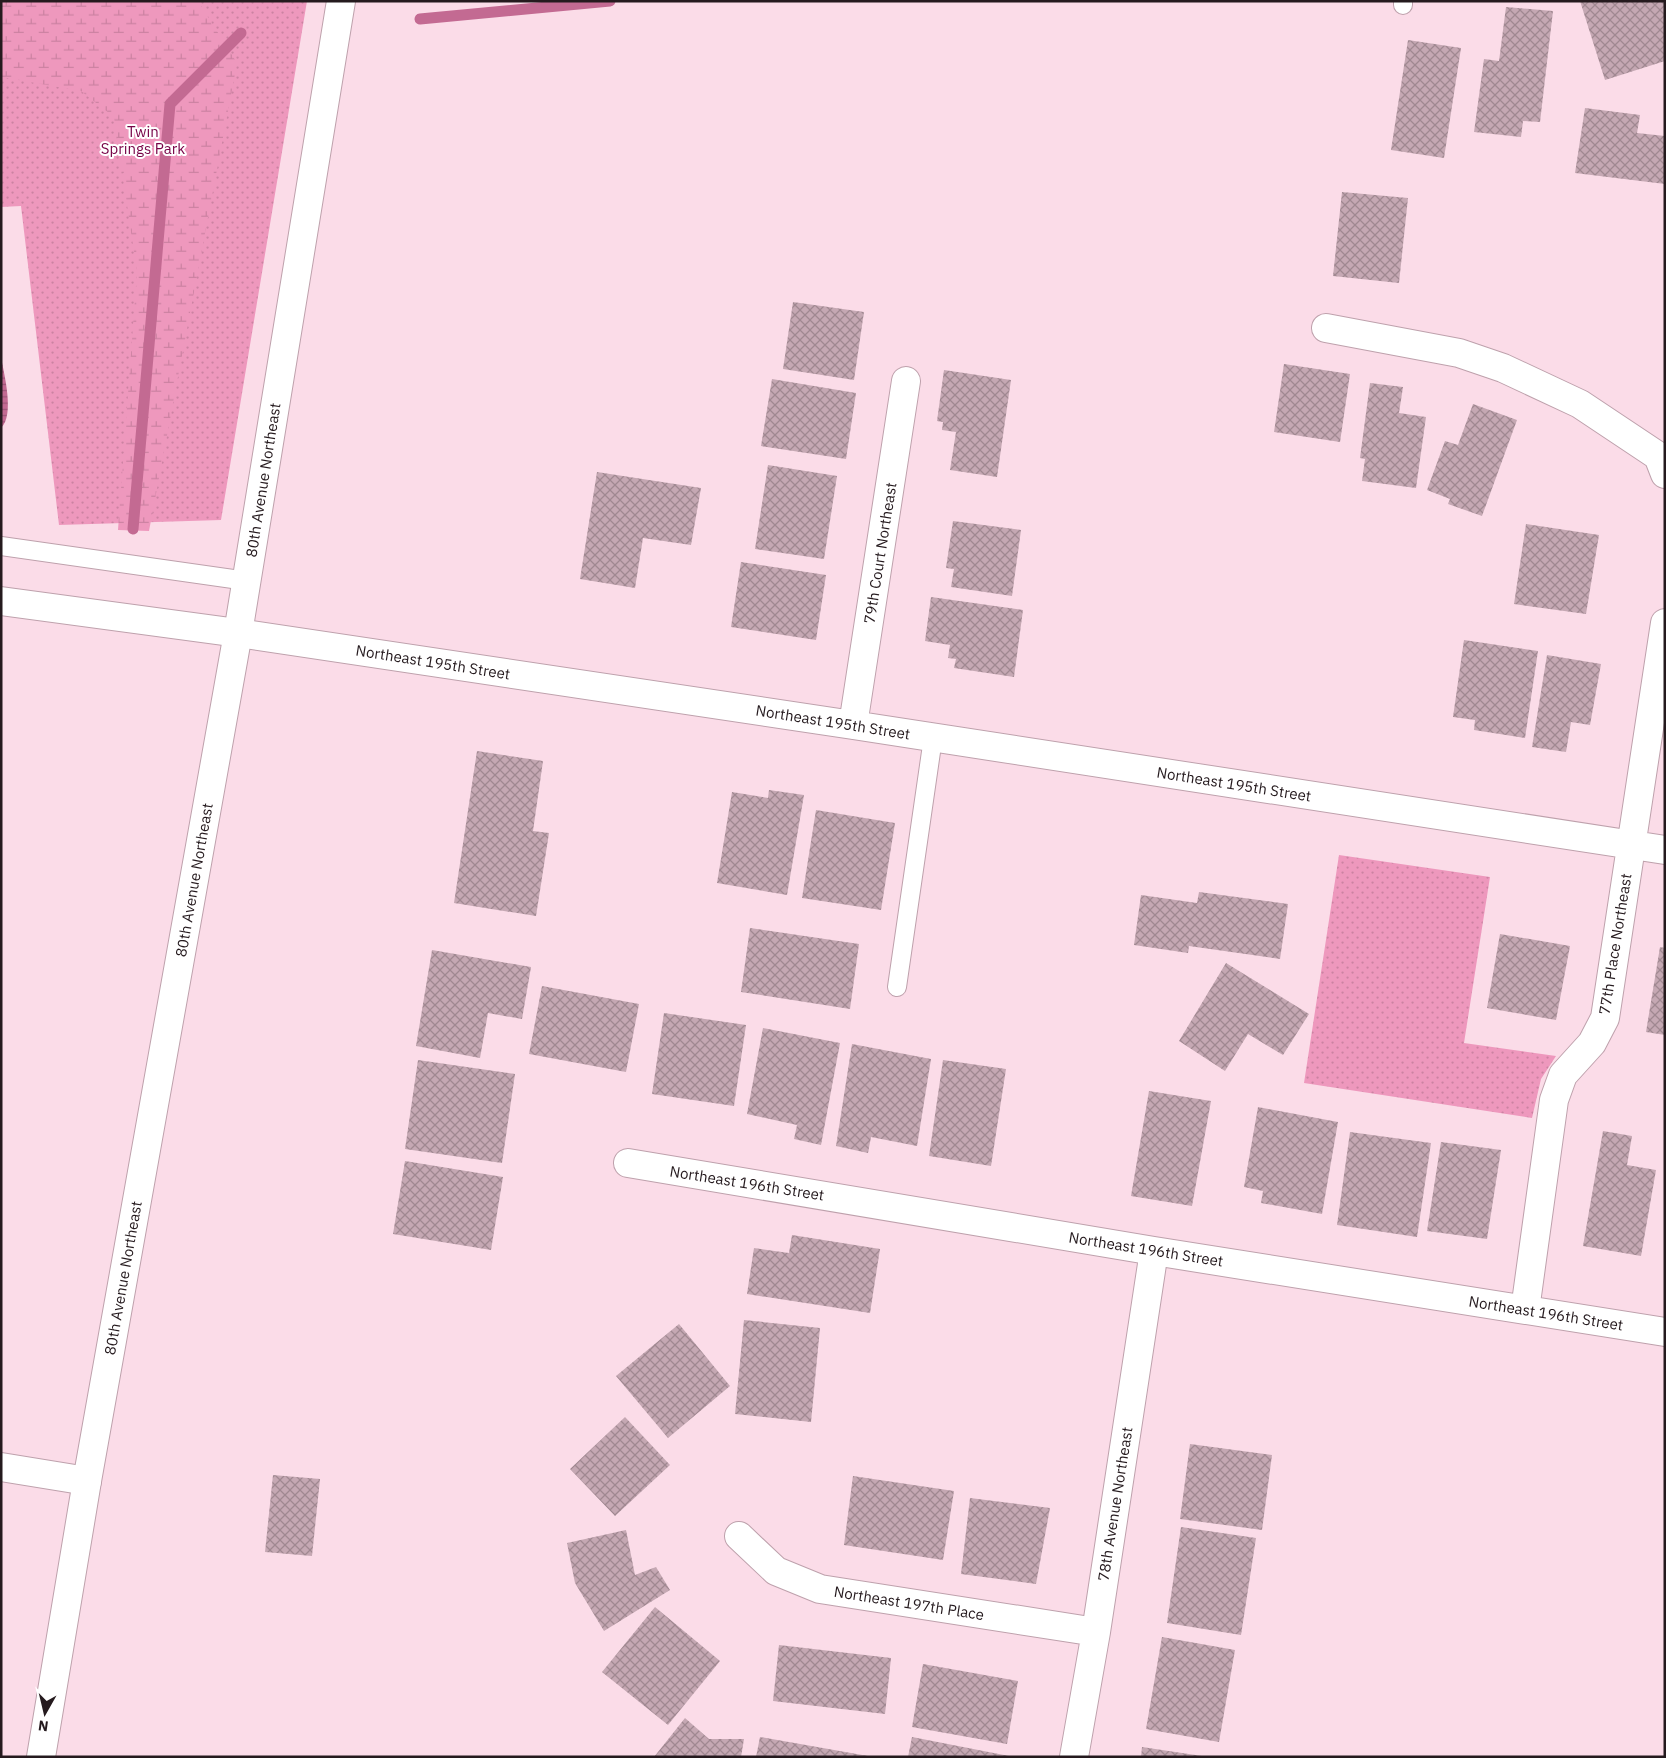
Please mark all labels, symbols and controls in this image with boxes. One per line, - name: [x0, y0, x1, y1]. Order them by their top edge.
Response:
- park label: Twin Springs Park: [101, 122, 185, 158]
- street label: 80th Avenue Northeast: [241, 401, 285, 559]
- street label: 79th Court Northeast: [859, 481, 901, 625]
- street label: Northeast 195th Street: [354, 640, 512, 684]
- street label: Northeast 195th Street: [754, 700, 912, 744]
- street label: Northeast 195th Street: [1155, 762, 1313, 806]
- street label: 80th Avenue Northeast: [171, 802, 217, 958]
- street label: 77th Place Northeast: [1594, 872, 1636, 1016]
- street label: Northeast 196th Street: [668, 1161, 826, 1205]
- street label: 80th Avenue Northeast: [100, 1200, 146, 1356]
- street label: Northeast 196th Street: [1067, 1227, 1225, 1271]
- street label: Northeast 196th Street: [1467, 1291, 1625, 1335]
- street label: 78th Avenue Northeast: [1093, 1425, 1137, 1583]
- street label: Northeast 197th Place: [833, 1582, 985, 1624]
- north arrow: [20, 1688, 70, 1738]
- text: N: [37, 1716, 49, 1735]

